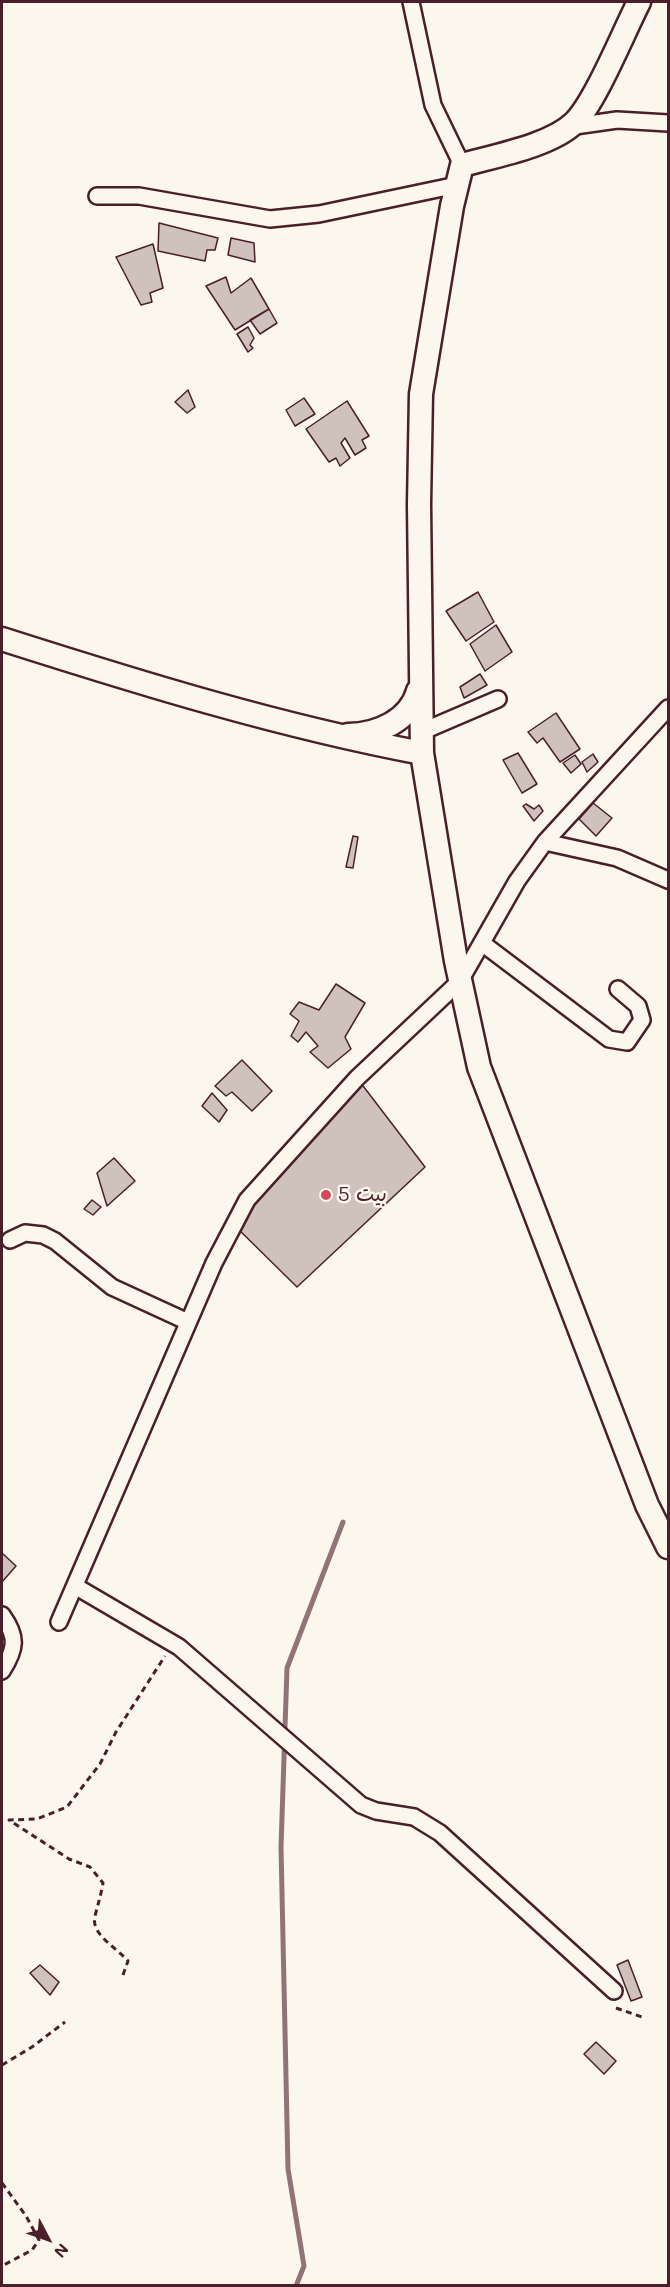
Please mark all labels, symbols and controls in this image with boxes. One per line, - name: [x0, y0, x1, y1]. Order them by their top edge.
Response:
- place label: بيت 5: [338, 1183, 387, 1207]
- marker: بيت 5: [319, 1188, 333, 1202]
- north arrow: [18, 2209, 78, 2269]
- text: N: [50, 2240, 74, 2263]

